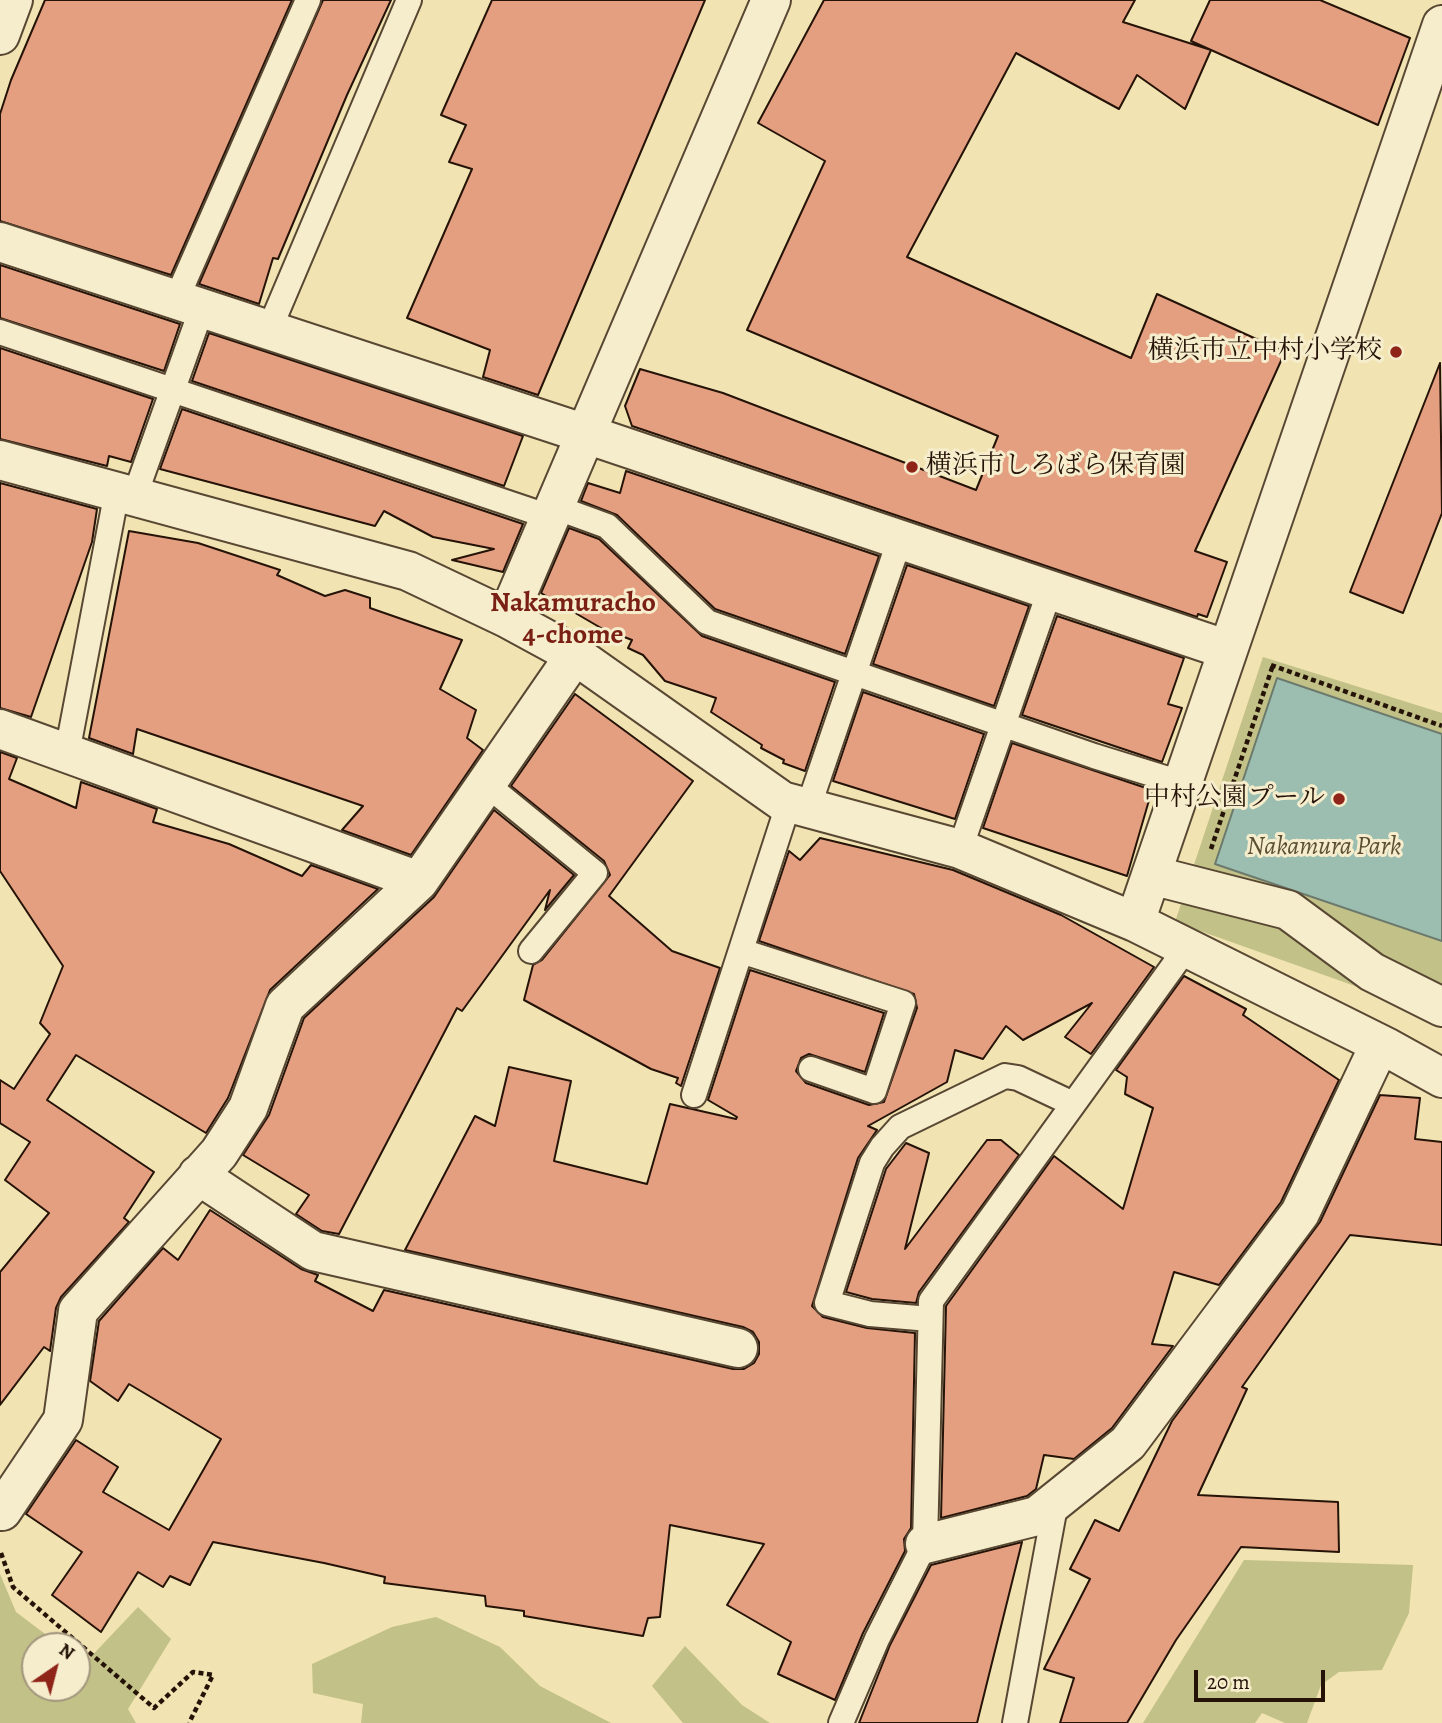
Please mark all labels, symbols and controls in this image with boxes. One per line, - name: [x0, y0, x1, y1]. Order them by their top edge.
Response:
- place label: 横浜市立中村小学校: [1148, 336, 1382, 368]
- marker: 横浜市立中村小学校: [1388, 344, 1404, 360]
- place label: 横浜市しろばら保育園: [926, 451, 1186, 483]
- marker: 横浜市しろばら保育園: [904, 459, 920, 475]
- district label: Nakamuracho 4-chome: [490, 587, 656, 653]
- place label: 中村公園プール: [1144, 783, 1325, 815]
- marker: 中村公園プール: [1331, 791, 1347, 807]
- park label: Nakamura Park: [1247, 832, 1401, 864]
- north arrow: [21, 1632, 91, 1702]
- text: N: [54, 1637, 80, 1666]
- scale bar: [1197, 1656, 1328, 1700]
- text: 20 m: [1207, 1668, 1250, 1696]

